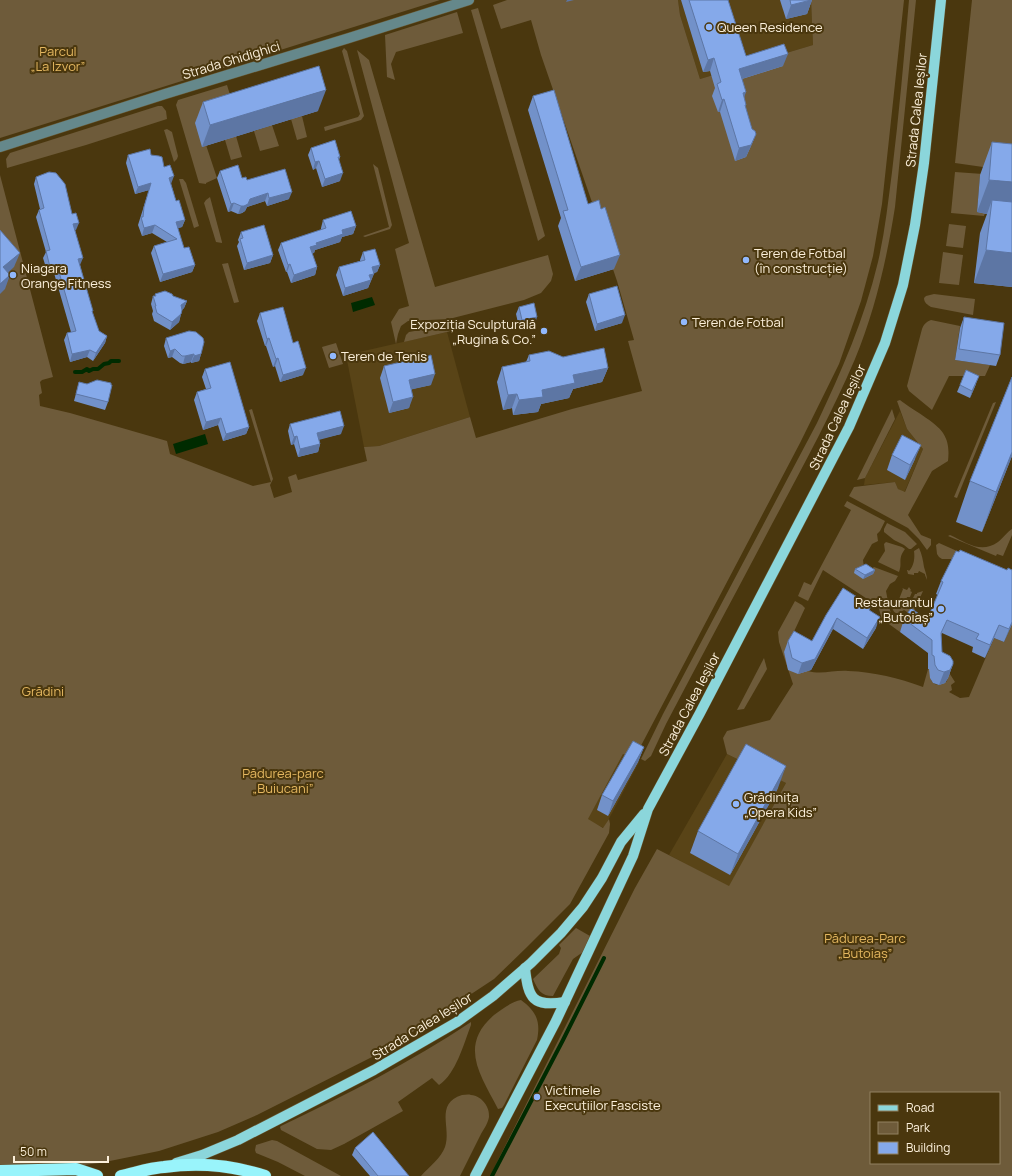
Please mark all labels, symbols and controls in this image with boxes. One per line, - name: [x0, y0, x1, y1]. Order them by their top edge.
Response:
- place label: Queen Residence: [717, 18, 823, 36]
- marker: Queen Residence: [704, 22, 714, 32]
- street label: Strada Ghidighici: [180, 37, 282, 83]
- park label: Parcul „La Izvor”: [31, 42, 85, 75]
- street label: Strada Calea Ieșilor: [901, 51, 931, 168]
- place label: Teren de Fotbal (în construcție): [754, 244, 848, 277]
- marker: Teren de Fotbal (în construcție): [741, 255, 751, 265]
- place label: Niagara Orange Fitness: [21, 259, 112, 292]
- marker: Niagara Orange Fitness: [8, 270, 18, 280]
- place label: Teren de Fotbal: [692, 313, 784, 331]
- place label: Expoziția Sculpturală „Rugina & Co.”: [410, 315, 536, 348]
- marker: Teren de Fotbal: [679, 317, 689, 327]
- marker: Expoziția Sculpturală „Rugina & Co.”: [539, 326, 549, 336]
- place label: Teren de Tenis: [341, 347, 427, 365]
- marker: Teren de Tenis: [328, 351, 338, 361]
- street label: Strada Calea Ieșilor: [805, 361, 870, 473]
- place label: Restaurantul „Butoiaș”: [855, 593, 933, 626]
- marker: Restaurantul „Butoiaș”: [936, 604, 946, 614]
- street label: Strada Calea Ieșilor: [654, 649, 724, 759]
- park label: Grădini: [22, 682, 64, 700]
- park label: Pădurea-parc „Buiucani”: [242, 764, 324, 797]
- place label: Grădinița „Opera Kids”: [744, 788, 817, 821]
- marker: Grădinița „Opera Kids”: [731, 799, 741, 809]
- park label: Pădurea-Parc „Butoiaș”: [824, 929, 906, 962]
- street label: Strada Calea Ieșilor: [368, 988, 476, 1064]
- place label: Victimele Execuțiilor Fasciste: [545, 1081, 661, 1114]
- marker: Victimele Execuțiilor Fasciste: [532, 1092, 542, 1102]
- legend: [870, 1092, 1000, 1164]
- text: Road: [906, 1099, 934, 1116]
- text: Park: [906, 1119, 931, 1136]
- scale bar: [14, 1138, 108, 1164]
- text: Building: [906, 1139, 950, 1156]
- text: 50 m: [20, 1143, 47, 1160]

